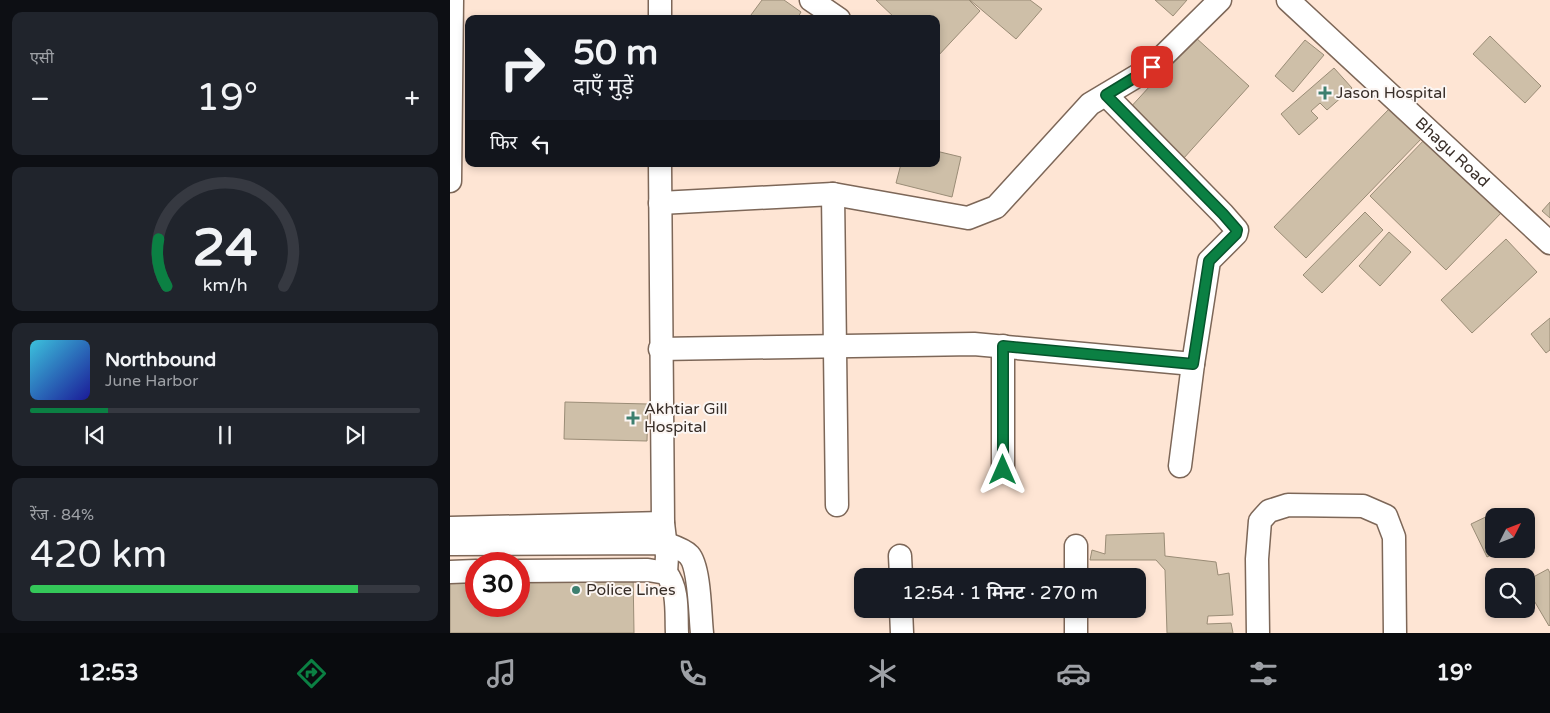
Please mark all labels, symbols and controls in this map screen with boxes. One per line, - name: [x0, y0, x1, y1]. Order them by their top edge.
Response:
- text: 50 m: [573, 32, 658, 74]
- icon: right: [490, 35, 555, 100]
- pin: [1131, 46, 1173, 88]
- text: एसी: [30, 48, 54, 68]
- icon: arrive: [1138, 53, 1166, 81]
- text: दाएँ मुड़ें: [573, 74, 633, 100]
- text: 19°: [196, 75, 258, 121]
- text: −: [30, 82, 50, 116]
- text: +: [404, 82, 420, 116]
- place label: Jason Hospital: [1336, 83, 1446, 103]
- marker: Jason Hospital: [1318, 86, 1332, 100]
- street label: Bhagu Road: [1411, 113, 1494, 192]
- icon: left: [527, 130, 555, 158]
- text: फिर: [490, 132, 517, 154]
- text: 24: [192, 217, 258, 280]
- text: km/h: [203, 275, 247, 296]
- text: Northbound: [105, 349, 216, 371]
- text: June Harbor: [105, 371, 198, 391]
- place label: Akhtiar Gill Hospital: [644, 399, 728, 437]
- marker: Akhtiar Gill Hospital: [626, 411, 640, 425]
- icon: previous: [81, 421, 109, 449]
- icon: pause: [211, 421, 239, 449]
- icon: next: [341, 421, 369, 449]
- position arrow: [976, 443, 1028, 495]
- text: रेंज · 84%: [30, 505, 94, 525]
- north arrow: [1485, 508, 1535, 558]
- map controls: [1485, 508, 1535, 618]
- text: 420 km: [30, 532, 167, 578]
- speed limit sign: 30: [465, 552, 530, 617]
- button: search: [1485, 568, 1535, 618]
- place label: Police Lines: [586, 580, 676, 600]
- text: 12:54 · 1 मिनट · 270 m: [902, 582, 1098, 604]
- marker: Police Lines: [570, 584, 582, 596]
- icon: directions: [294, 656, 329, 691]
- icon: music: [484, 656, 519, 691]
- icon: phone: [675, 656, 710, 691]
- icon: climate: [865, 656, 900, 691]
- icon: car: [1056, 656, 1091, 691]
- icon: filters: [1246, 656, 1281, 691]
- text: 12:53: [78, 660, 139, 686]
- text: 19°: [1436, 660, 1472, 686]

